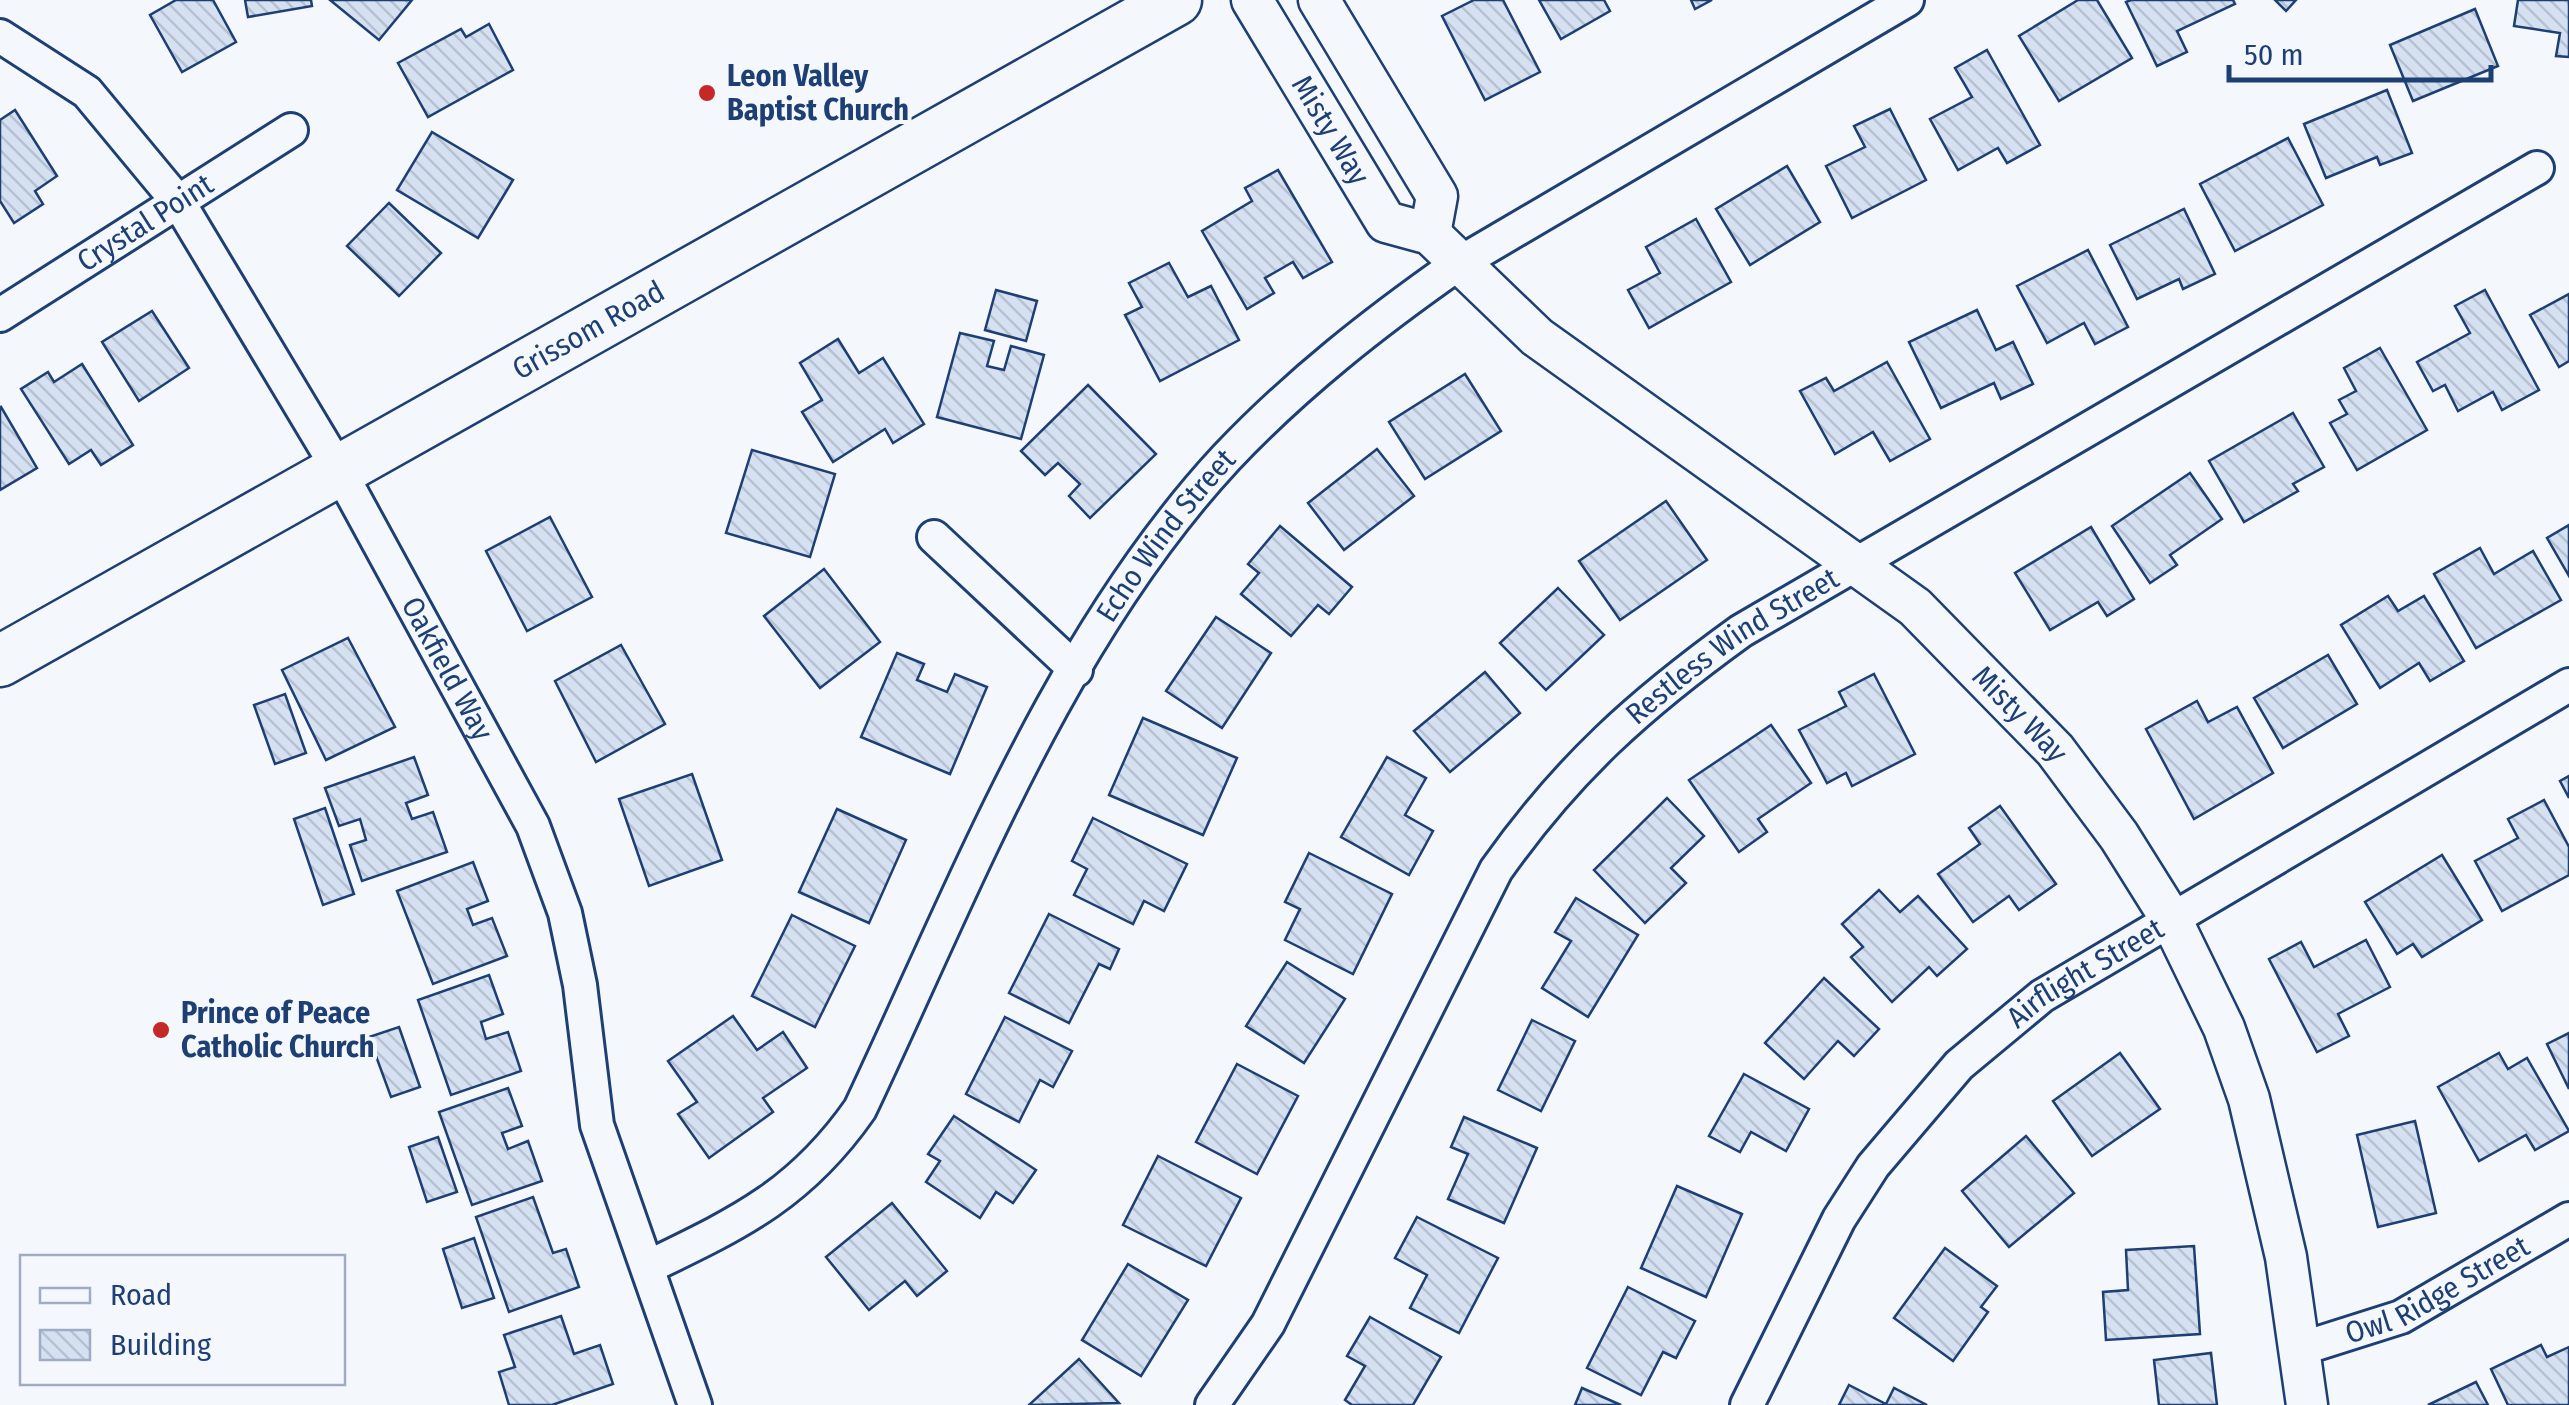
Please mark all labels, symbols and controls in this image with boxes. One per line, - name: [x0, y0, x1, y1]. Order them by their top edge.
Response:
- scale bar: [2229, 20, 2492, 82]
- text: 50 m: [2244, 37, 2304, 73]
- place label: Leon Valley Baptist Church: [727, 58, 909, 128]
- street label: Misty Way: [1284, 69, 1378, 192]
- marker: Leon Valley Baptist Church: [696, 82, 718, 104]
- street label: Crystal Point: [71, 166, 220, 279]
- street label: Grissom Road: [506, 273, 671, 387]
- street label: Echo Wind Street: [1089, 441, 1243, 629]
- street label: Restless Wind Street: [1619, 560, 1845, 732]
- street label: Oakfield Way: [394, 591, 501, 747]
- street label: Misty Way: [1965, 658, 2076, 770]
- street label: Airflight Street: [2000, 910, 2170, 1036]
- place label: Prince of Peace Catholic Church: [181, 995, 375, 1065]
- marker: Prince of Peace Catholic Church: [150, 1019, 172, 1041]
- street label: Owl Ridge Street: [2341, 1228, 2536, 1351]
- legend: [20, 1255, 345, 1385]
- text: Road: [110, 1277, 172, 1313]
- text: Building: [110, 1327, 212, 1363]

